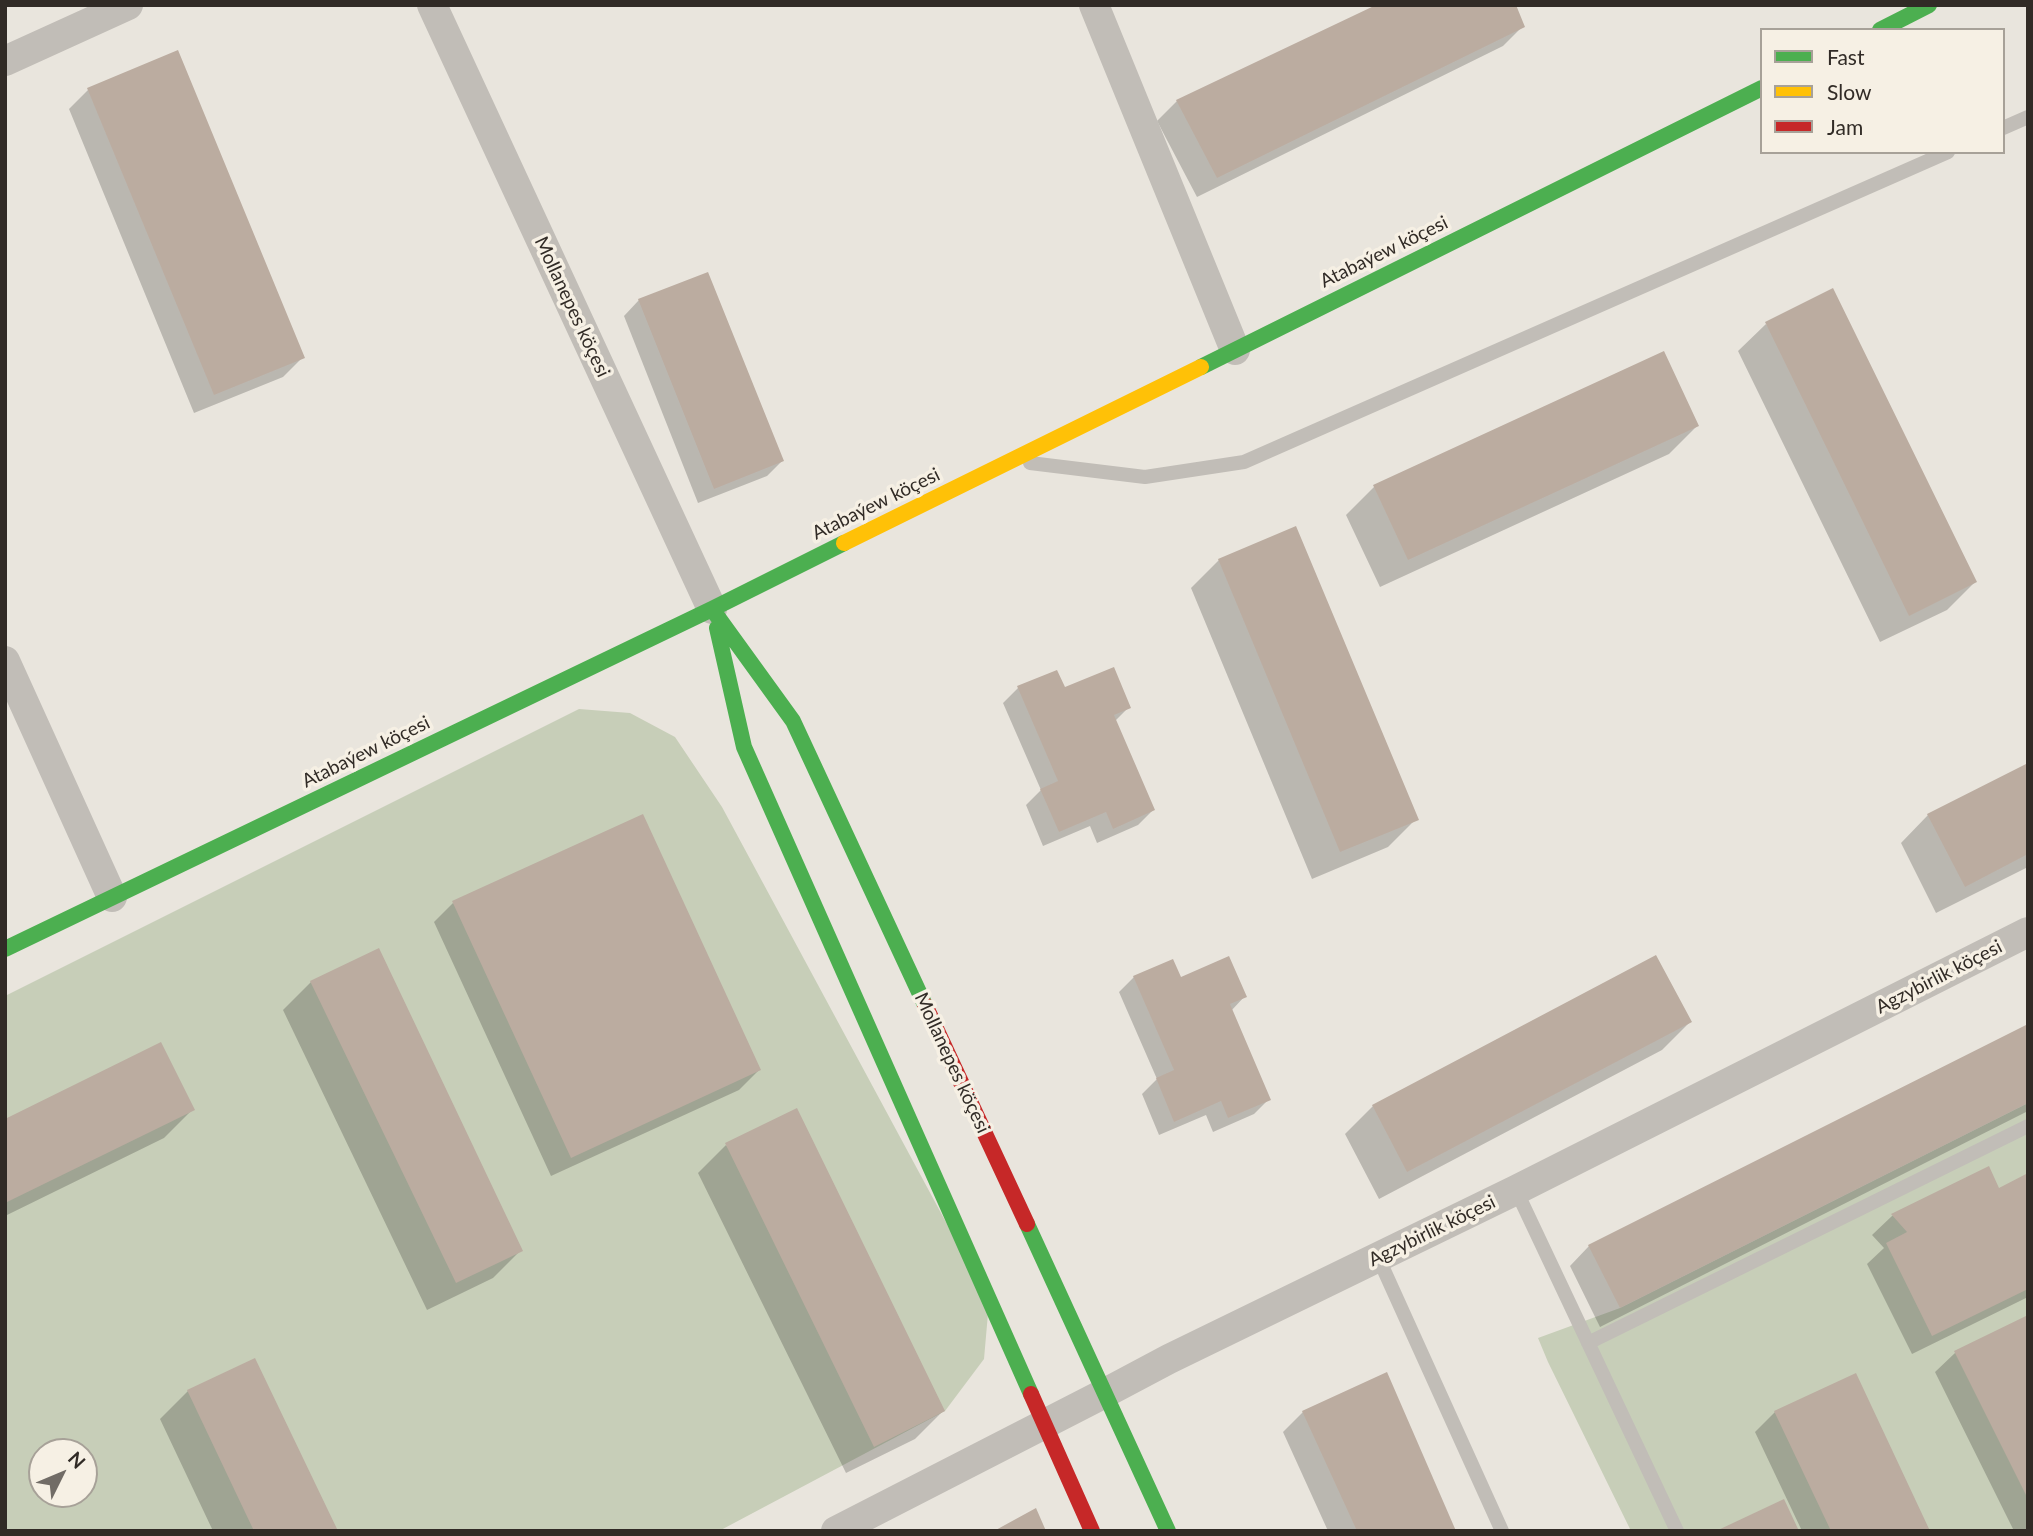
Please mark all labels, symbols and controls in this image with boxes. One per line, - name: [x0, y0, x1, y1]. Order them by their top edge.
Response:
- legend: [1760, 28, 2005, 154]
- text: Fast: [1827, 44, 1864, 69]
- text: Slow: [1827, 79, 1871, 104]
- text: Jam: [1827, 114, 1863, 139]
- street label: Atabaýew köçesi: [1316, 211, 1452, 293]
- street label: Mollanepes köçesi: [529, 233, 615, 381]
- street label: Atabaýew köçesi: [808, 463, 944, 545]
- street label: Atabaýew köçesi: [298, 711, 434, 793]
- street label: Agzybirlik köçesi: [1872, 935, 2006, 1019]
- street label: Mollanepes köçesi: [909, 989, 995, 1137]
- street label: Agzybirlik köçesi: [1365, 1190, 1499, 1272]
- north arrow: [28, 1438, 98, 1508]
- text: N: [64, 1446, 91, 1473]

